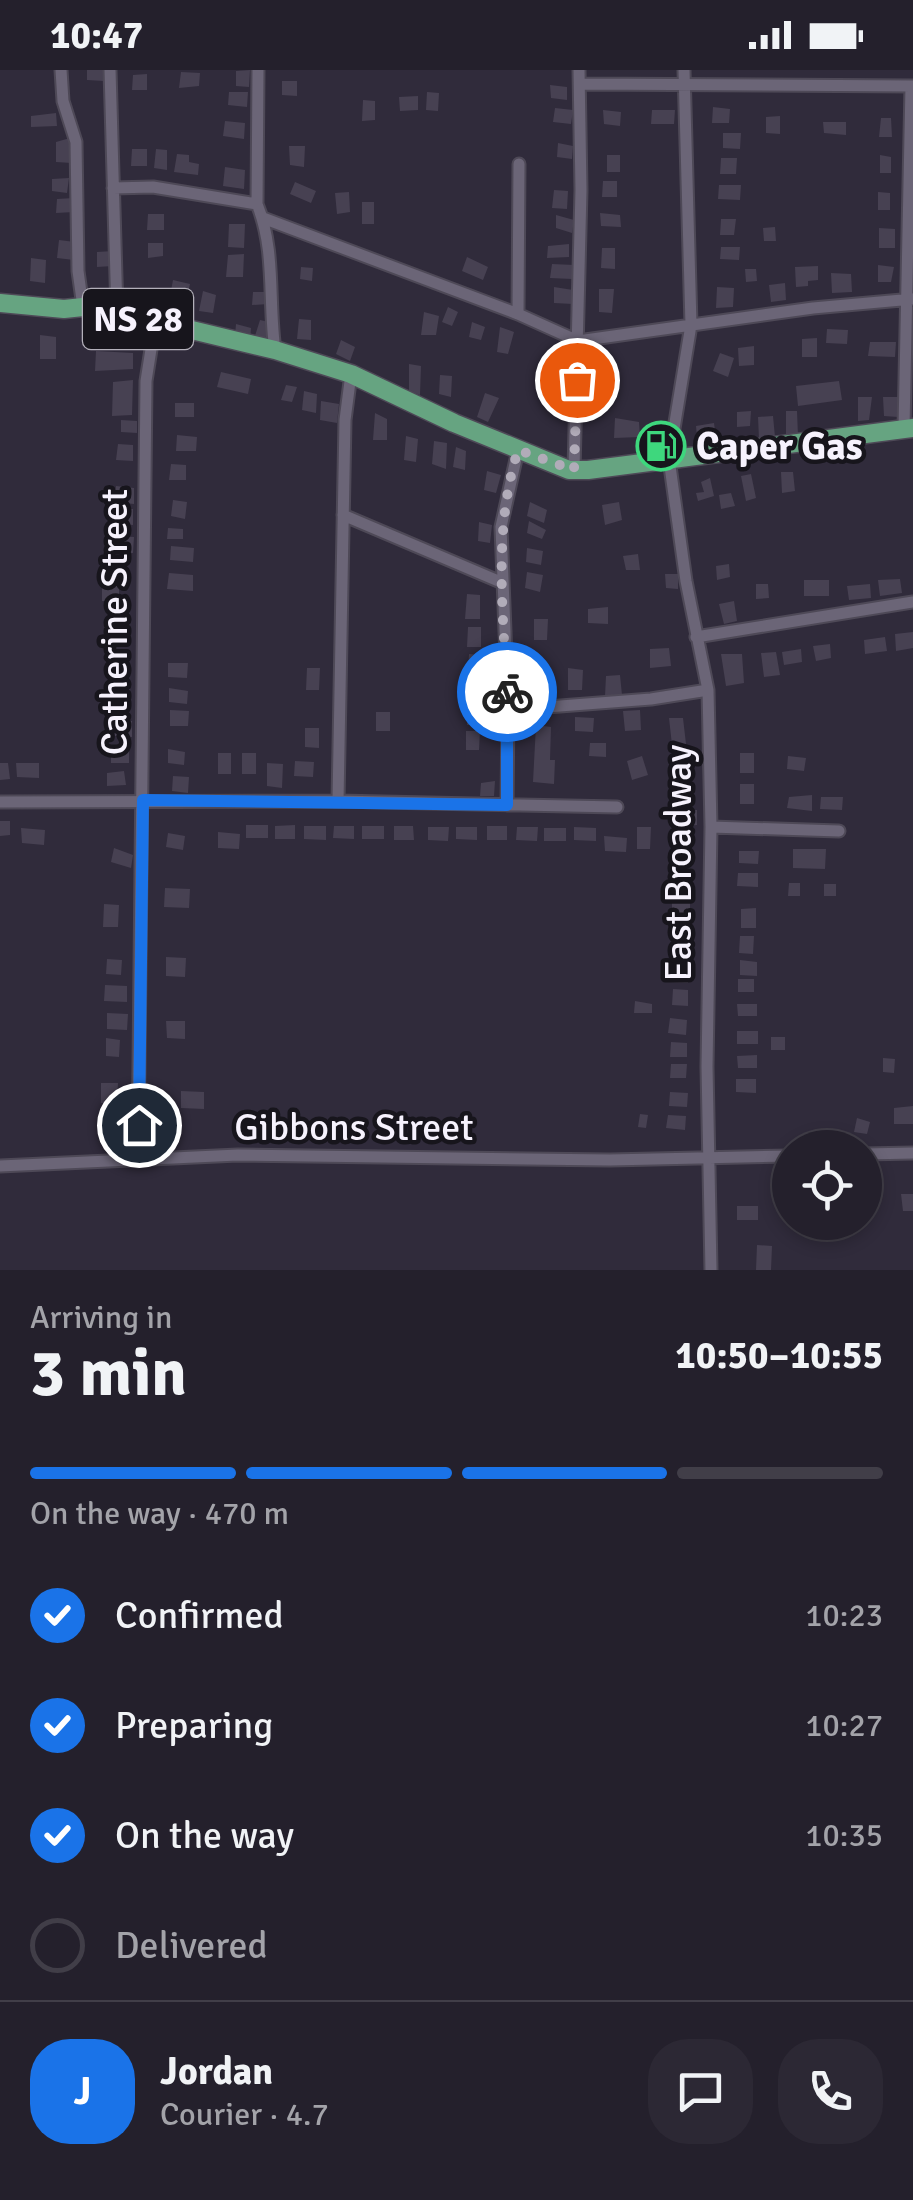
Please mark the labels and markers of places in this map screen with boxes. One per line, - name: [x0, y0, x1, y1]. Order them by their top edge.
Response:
- pin: [535, 338, 620, 423]
- fuel station icon: Caper Gas: [635, 420, 687, 472]
- place label: Caper Gas: [696, 423, 863, 470]
- pin: [97, 1083, 182, 1168]

